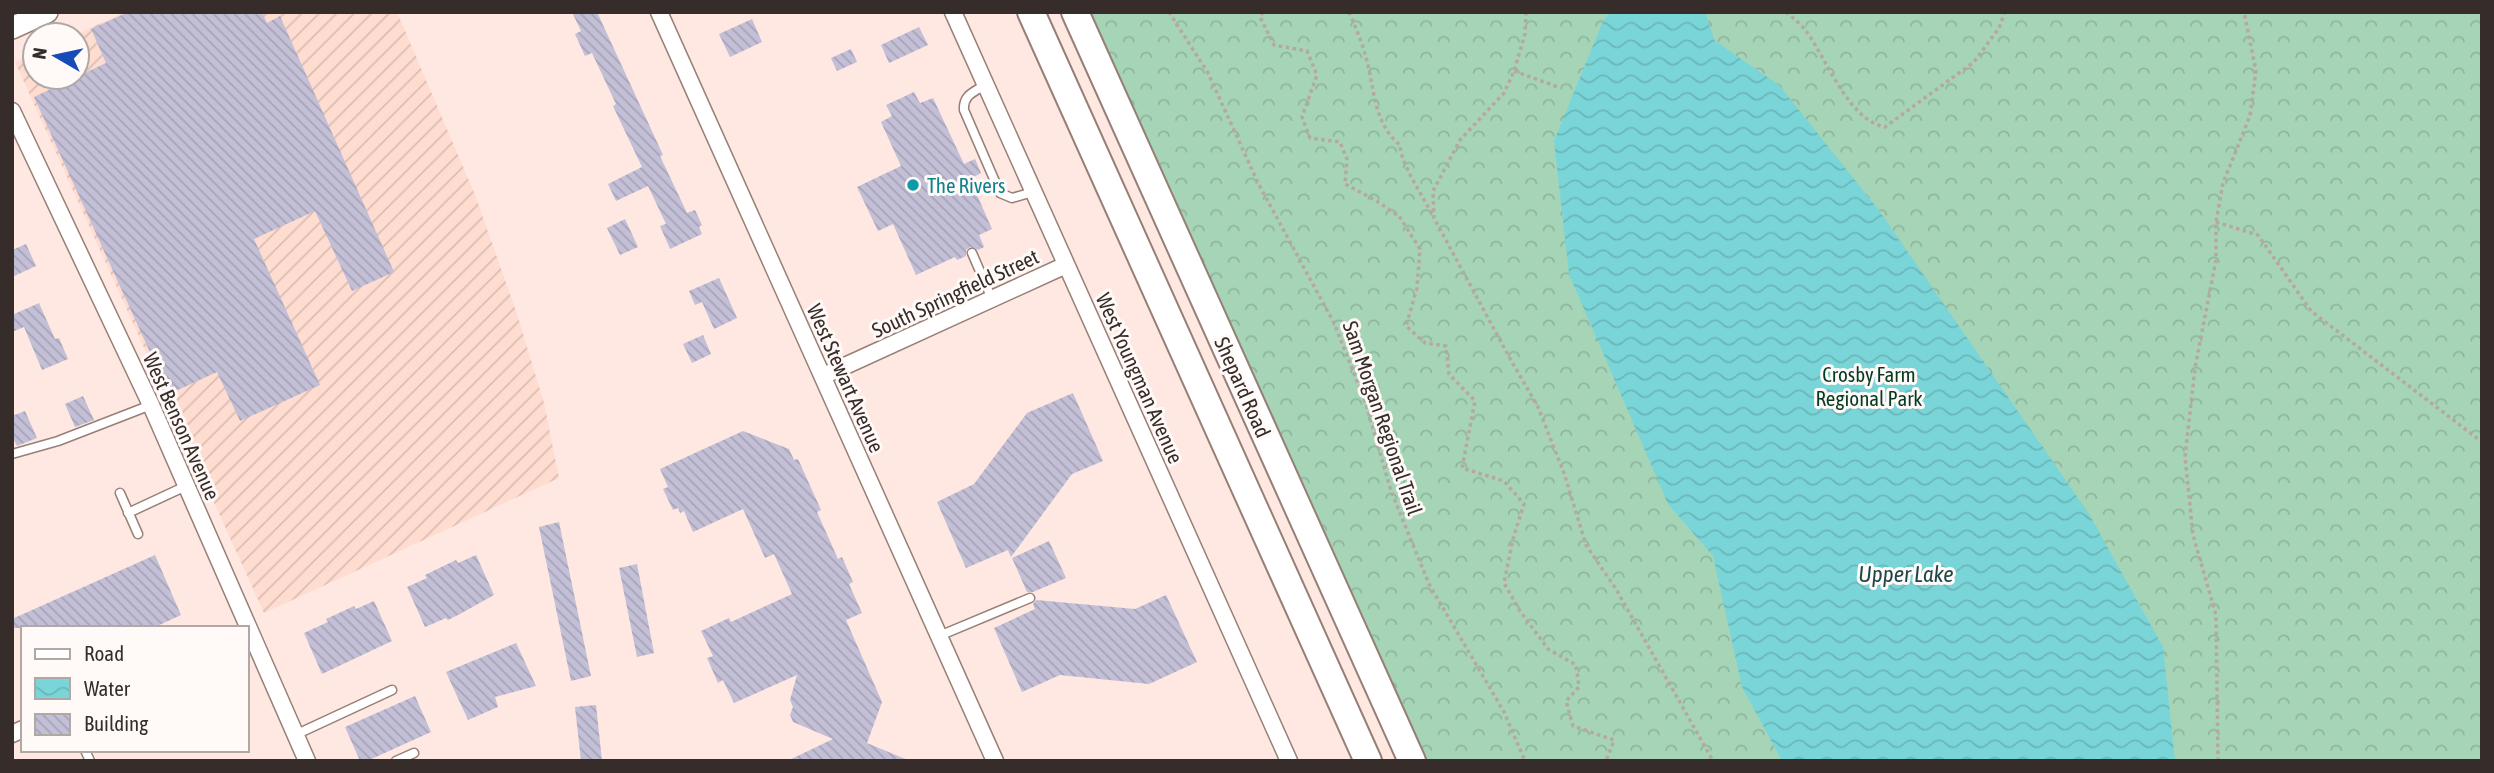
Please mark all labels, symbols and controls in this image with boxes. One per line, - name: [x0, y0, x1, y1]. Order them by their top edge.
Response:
- north arrow: [21, 21, 91, 91]
- text: N: [27, 46, 51, 61]
- place label: The Rivers: [927, 173, 1005, 197]
- marker: The Rivers: [905, 177, 921, 193]
- street label: South Springfield Street: [868, 244, 1042, 342]
- street label: West Youngman Avenue: [1092, 289, 1188, 467]
- street label: West Stewart Avenue: [803, 300, 889, 456]
- street label: Sam Morgan Regional Trail: [1339, 318, 1428, 519]
- street label: Shepard Road: [1210, 333, 1276, 441]
- street label: West Benson Avenue: [139, 349, 225, 503]
- park label: Crosby Farm Regional Park: [1815, 362, 1923, 410]
- water label: Upper Lake: [1858, 561, 1954, 587]
- legend: [21, 626, 248, 752]
- text: Road: [84, 641, 124, 665]
- text: Water: [84, 676, 131, 700]
- text: Building: [84, 711, 148, 735]

